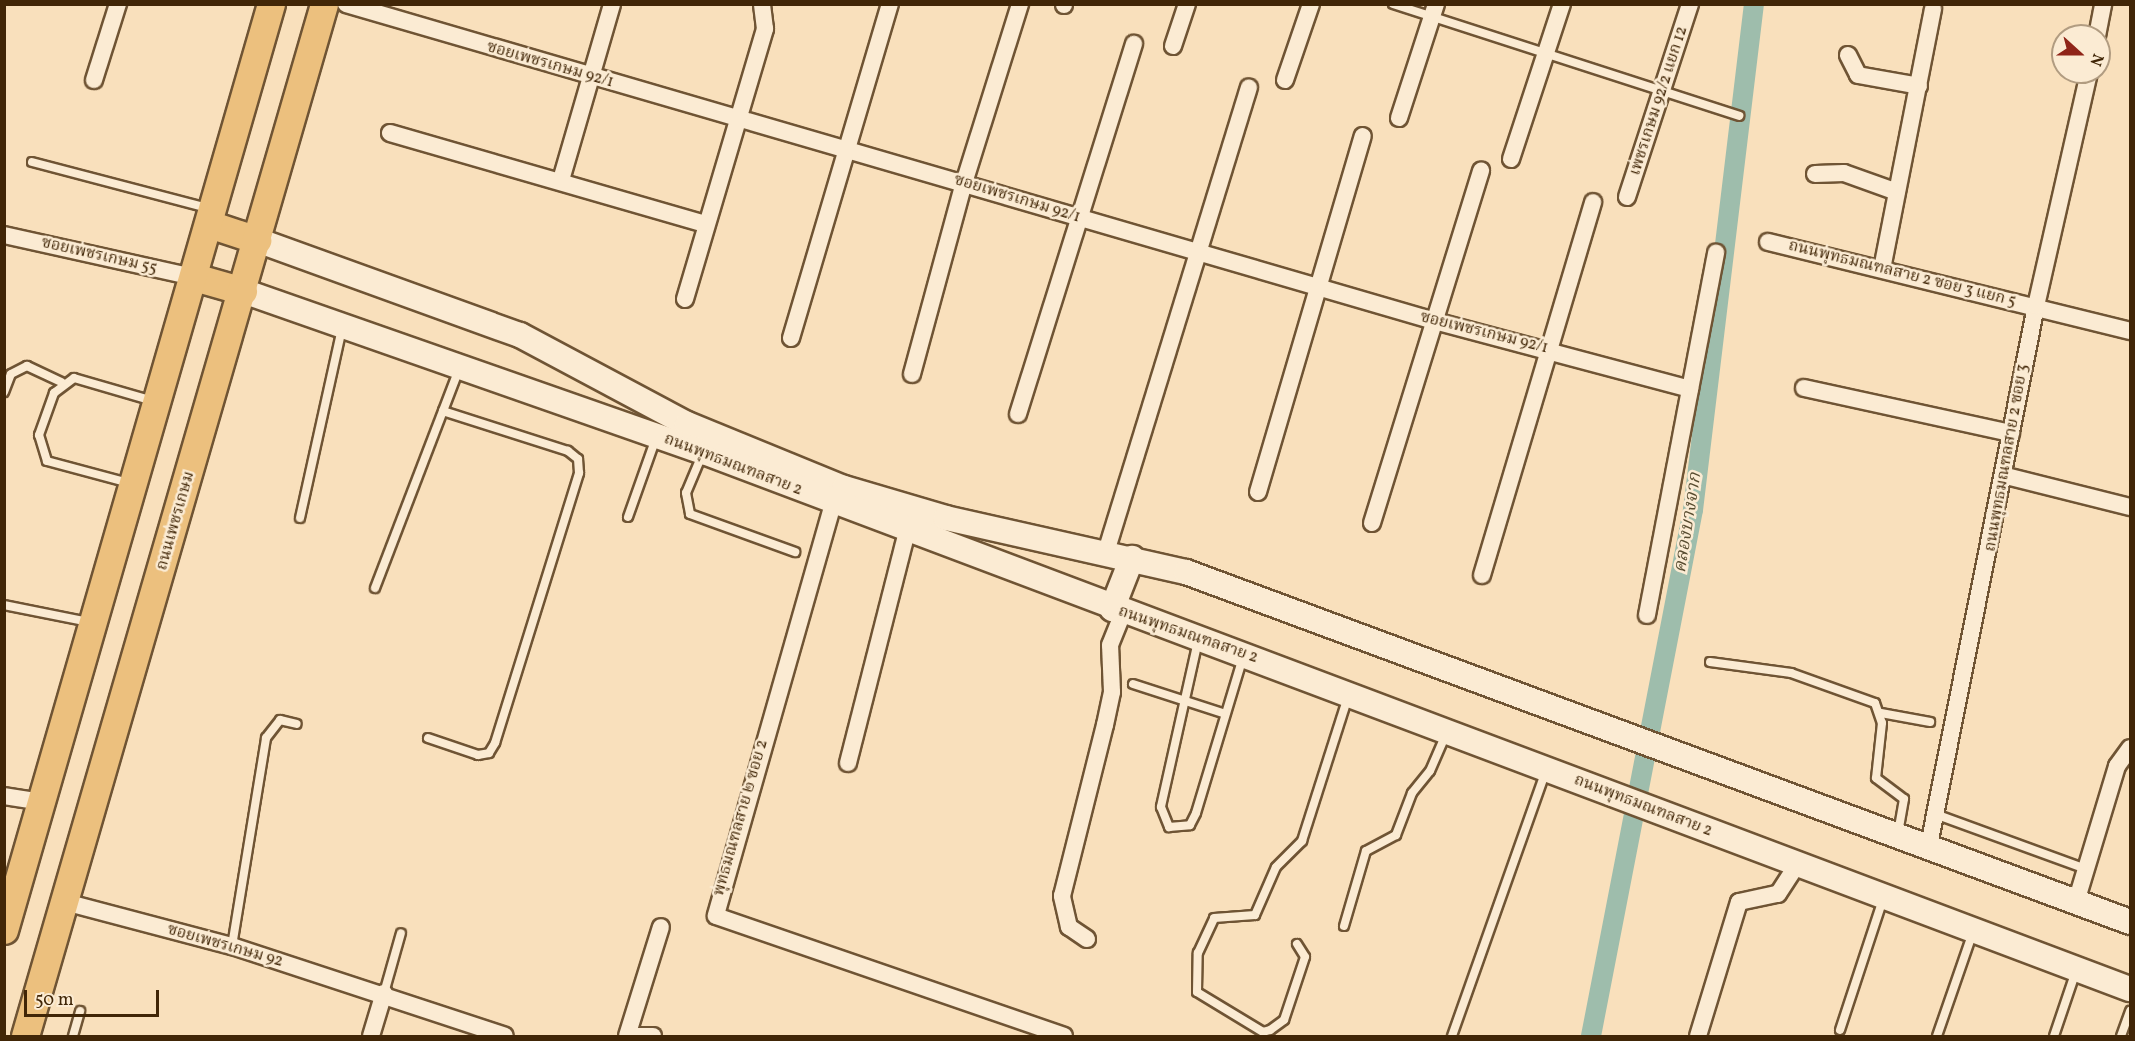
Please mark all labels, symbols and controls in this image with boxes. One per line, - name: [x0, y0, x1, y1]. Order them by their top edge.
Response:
- street label: เพชรเกษม 92/2 แยก 12: [1626, 24, 1692, 178]
- north arrow: [2051, 24, 2111, 84]
- street label: ซอยเพชรเกษม 92/1: [484, 38, 616, 92]
- text: N: [2084, 50, 2108, 69]
- street label: ซอยเพชรเกษม 92/1: [951, 171, 1083, 227]
- street label: ซอยเพชรเกษม 55: [39, 233, 159, 279]
- street label: ถนนพุทธมณฑลสาย 2 ซอย 3 แยก 5: [1786, 236, 2018, 312]
- street label: ซอยเพชรเกษม 92/1: [1418, 308, 1550, 358]
- street label: ถนนพุทธมณฑลสาย 2 ซอย 3: [1981, 363, 2033, 553]
- street label: ถนนพุทธมณฑลสาย 2: [661, 430, 805, 500]
- street label: ถนนเพชรเกษม: [153, 469, 199, 573]
- water label: คลองบางจาก: [1670, 471, 1708, 575]
- street label: ถนนพุทธมณฑลสาย 2: [1116, 602, 1260, 668]
- street label: พุทธมณฑลสาย ๒ ซอย 2: [710, 738, 772, 898]
- street label: ถนนพุทธมณฑลสาย 2: [1571, 771, 1715, 841]
- street label: ซอยเพชรเกษม 92: [165, 920, 285, 972]
- scale bar: [27, 978, 162, 1016]
- text: 50 m: [35, 988, 74, 1013]

